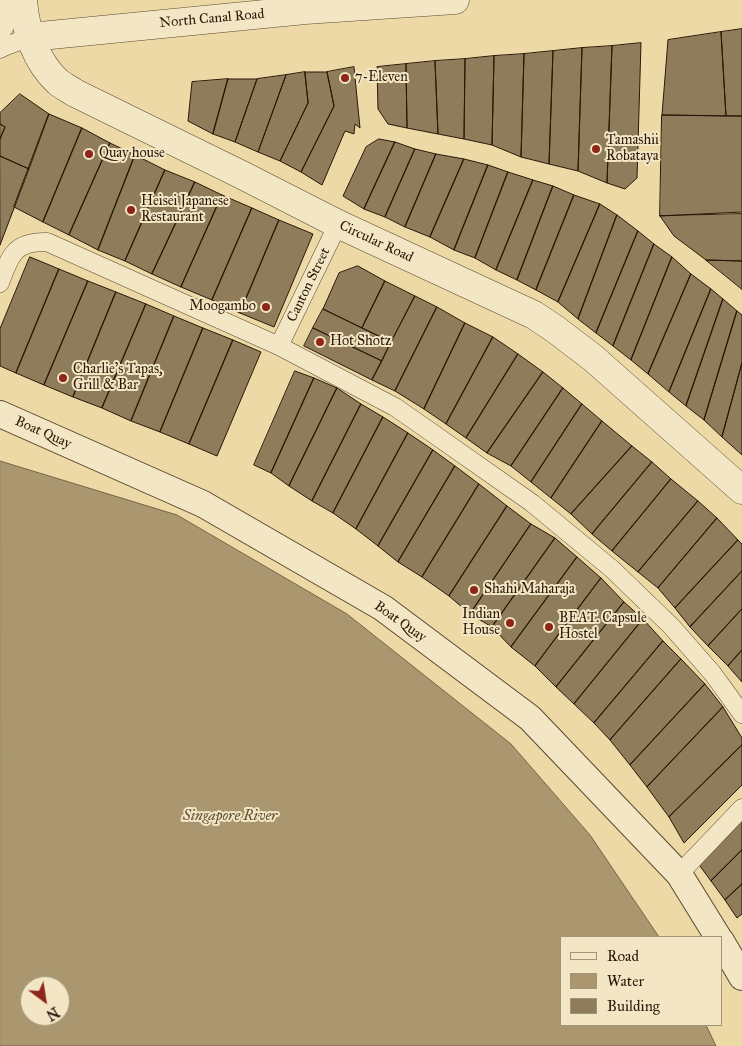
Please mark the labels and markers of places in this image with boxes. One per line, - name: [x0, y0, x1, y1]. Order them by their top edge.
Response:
- place label: 7-Eleven: [355, 70, 408, 86]
- marker: 7-Eleven: [339, 72, 351, 84]
- place label: Tamashii Robataya: [606, 133, 659, 166]
- marker: Tamashii Robataya: [590, 143, 602, 155]
- place label: Quay house: [99, 146, 165, 162]
- marker: Quay house: [83, 148, 95, 160]
- place label: Heisei Japanese Restaurant: [141, 194, 229, 226]
- marker: Heisei Japanese Restaurant: [125, 204, 137, 216]
- place label: Moogambo: [189, 299, 256, 315]
- marker: Moogambo: [260, 301, 272, 313]
- place label: Hot Shotz: [330, 334, 391, 350]
- marker: Hot Shotz: [314, 336, 326, 348]
- place label: Charlie's Tapas, Grill & Bar: [73, 362, 163, 394]
- marker: Charlie's Tapas, Grill & Bar: [57, 372, 69, 384]
- place label: Shahi Maharaja: [484, 582, 575, 598]
- marker: Shahi Maharaja: [468, 584, 480, 596]
- place label: Indian House: [462, 607, 500, 640]
- place label: BEAT. Capsule Hostel: [559, 611, 647, 644]
- marker: Indian House: [504, 617, 516, 629]
- marker: BEAT. Capsule Hostel: [543, 621, 555, 633]

